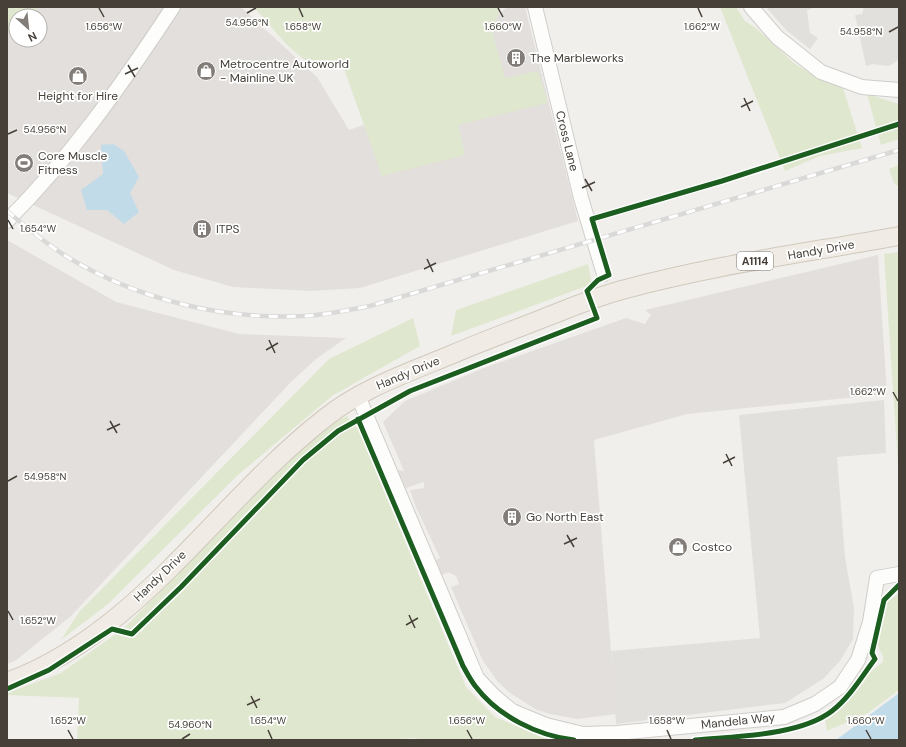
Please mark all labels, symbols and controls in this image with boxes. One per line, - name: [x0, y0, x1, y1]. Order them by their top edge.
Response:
- north arrow: [8, 8, 48, 48]
- text: 54.956°N: [226, 16, 269, 29]
- text: 1.656°W: [86, 20, 123, 33]
- text: 1.658°W: [285, 20, 321, 33]
- text: 1.660°W: [484, 20, 522, 33]
- text: 1.662°W: [684, 20, 720, 33]
- text: 54.958°N: [840, 25, 882, 38]
- text: N: [26, 29, 39, 45]
- building icon: The Marbleworks: [505, 47, 527, 69]
- place label: The Marbleworks: [530, 50, 624, 66]
- place label: Metrocentre Autoworld - Mainline UK: [220, 56, 349, 86]
- shop icon: Metrocentre Autoworld - Mainline UK: [195, 60, 217, 82]
- shop icon: Height for Hire: [67, 65, 89, 87]
- place label: Height for Hire: [38, 88, 118, 104]
- street label: Cross Lane: [552, 109, 582, 173]
- text: 54.956°N: [24, 123, 67, 136]
- place label: Core Muscle Fitness: [38, 148, 107, 178]
- sports icon: Core Muscle Fitness: [13, 152, 35, 174]
- building icon: ITPS: [191, 218, 213, 240]
- place label: ITPS: [216, 221, 240, 237]
- text: 1.654°W: [20, 222, 56, 235]
- street label: Handy Drive: [786, 236, 856, 264]
- road number: A1114: [737, 252, 773, 270]
- street label: Handy Drive: [374, 352, 442, 394]
- text: 1.662°W: [850, 385, 886, 398]
- text: 54.958°N: [24, 470, 66, 483]
- building icon: Go North East: [501, 506, 523, 528]
- place label: Go North East: [526, 509, 604, 525]
- shop icon: Costco: [667, 536, 689, 558]
- place label: Costco: [692, 539, 732, 555]
- street label: Handy Drive: [130, 547, 190, 605]
- text: 1.652°W: [20, 614, 56, 627]
- street label: Mandela Way: [700, 709, 776, 733]
- text: 1.652°W: [50, 714, 86, 727]
- text: 1.654°W: [250, 714, 286, 727]
- text: 1.656°W: [449, 714, 486, 727]
- text: 1.658°W: [649, 714, 685, 727]
- text: 1.660°W: [847, 714, 885, 727]
- text: 54.960°N: [168, 718, 212, 731]

